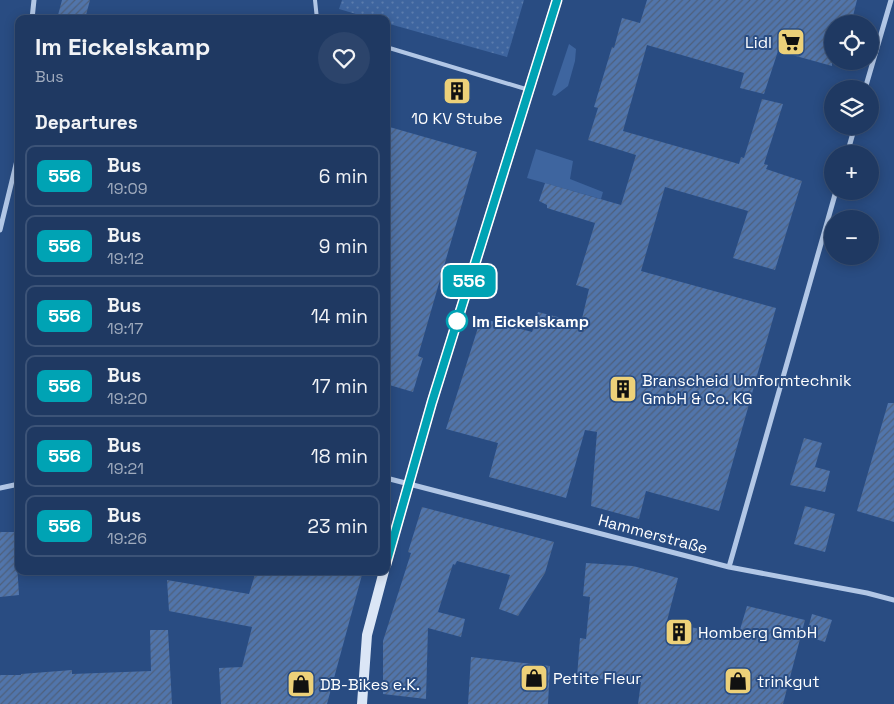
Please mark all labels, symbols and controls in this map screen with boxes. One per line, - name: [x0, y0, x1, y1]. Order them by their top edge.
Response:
- map controls: [824, 15, 879, 265]
- button: locate: [824, 15, 879, 70]
- supermarket icon: Lidl: [776, 27, 806, 57]
- text: Im Eickelskamp: [35, 31, 210, 62]
- button: heart: [318, 32, 370, 84]
- place label: Lidl: [745, 32, 772, 53]
- text: Bus: [35, 66, 64, 87]
- building icon: 10 KV Stube: [442, 76, 472, 106]
- button: layers: [824, 80, 879, 135]
- place label: 10 KV Stube: [411, 108, 503, 129]
- text: Departures: [35, 110, 138, 135]
- button: +: [824, 145, 879, 200]
- text: Bus: [107, 153, 141, 178]
- text: 556: [48, 164, 81, 187]
- text: 6 min: [319, 164, 368, 189]
- text: 19:09: [107, 178, 148, 199]
- button: −: [824, 210, 879, 265]
- text: Bus: [107, 223, 141, 248]
- text: 556: [48, 234, 81, 257]
- text: 9 min: [319, 234, 368, 259]
- text: 19:12: [107, 248, 144, 269]
- line badge: 556: [440, 265, 498, 297]
- text: 556: [453, 269, 485, 292]
- text: Bus: [107, 293, 141, 318]
- text: 556: [48, 304, 81, 327]
- text: 14 min: [311, 304, 368, 329]
- marker: Im Eickelskamp: [446, 310, 468, 332]
- place label: Im Eickelskamp: [472, 311, 589, 332]
- text: 19:17: [107, 318, 143, 339]
- text: Bus: [107, 363, 141, 388]
- place label: Branscheid Umformtechnik GmbH & Co. KG: [642, 370, 852, 409]
- text: 556: [48, 374, 81, 397]
- text: 17 min: [312, 374, 368, 399]
- building icon: Branscheid Umformtechnik GmbH & Co. KG: [608, 374, 638, 404]
- text: 19:20: [107, 388, 147, 409]
- text: Bus: [107, 433, 141, 458]
- text: 556: [48, 444, 81, 467]
- text: 18 min: [311, 444, 368, 469]
- text: 19:21: [107, 458, 144, 479]
- text: Bus: [107, 503, 141, 528]
- street label: Hammerstraße: [596, 509, 710, 559]
- text: 556: [48, 514, 81, 537]
- text: 23 min: [308, 514, 368, 539]
- text: 19:26: [107, 528, 147, 549]
- building icon: Homberg GmbH: [664, 617, 694, 647]
- place label: Homberg GmbH: [698, 622, 817, 643]
- shop icon: Petite Fleur: [519, 663, 549, 693]
- shop icon: trinkgut: [723, 666, 753, 696]
- place label: Petite Fleur: [553, 668, 641, 689]
- shop icon: DB-Bikes e.K.: [286, 669, 316, 699]
- place label: trinkgut: [757, 671, 820, 692]
- place label: DB-Bikes e.K.: [320, 674, 420, 695]

